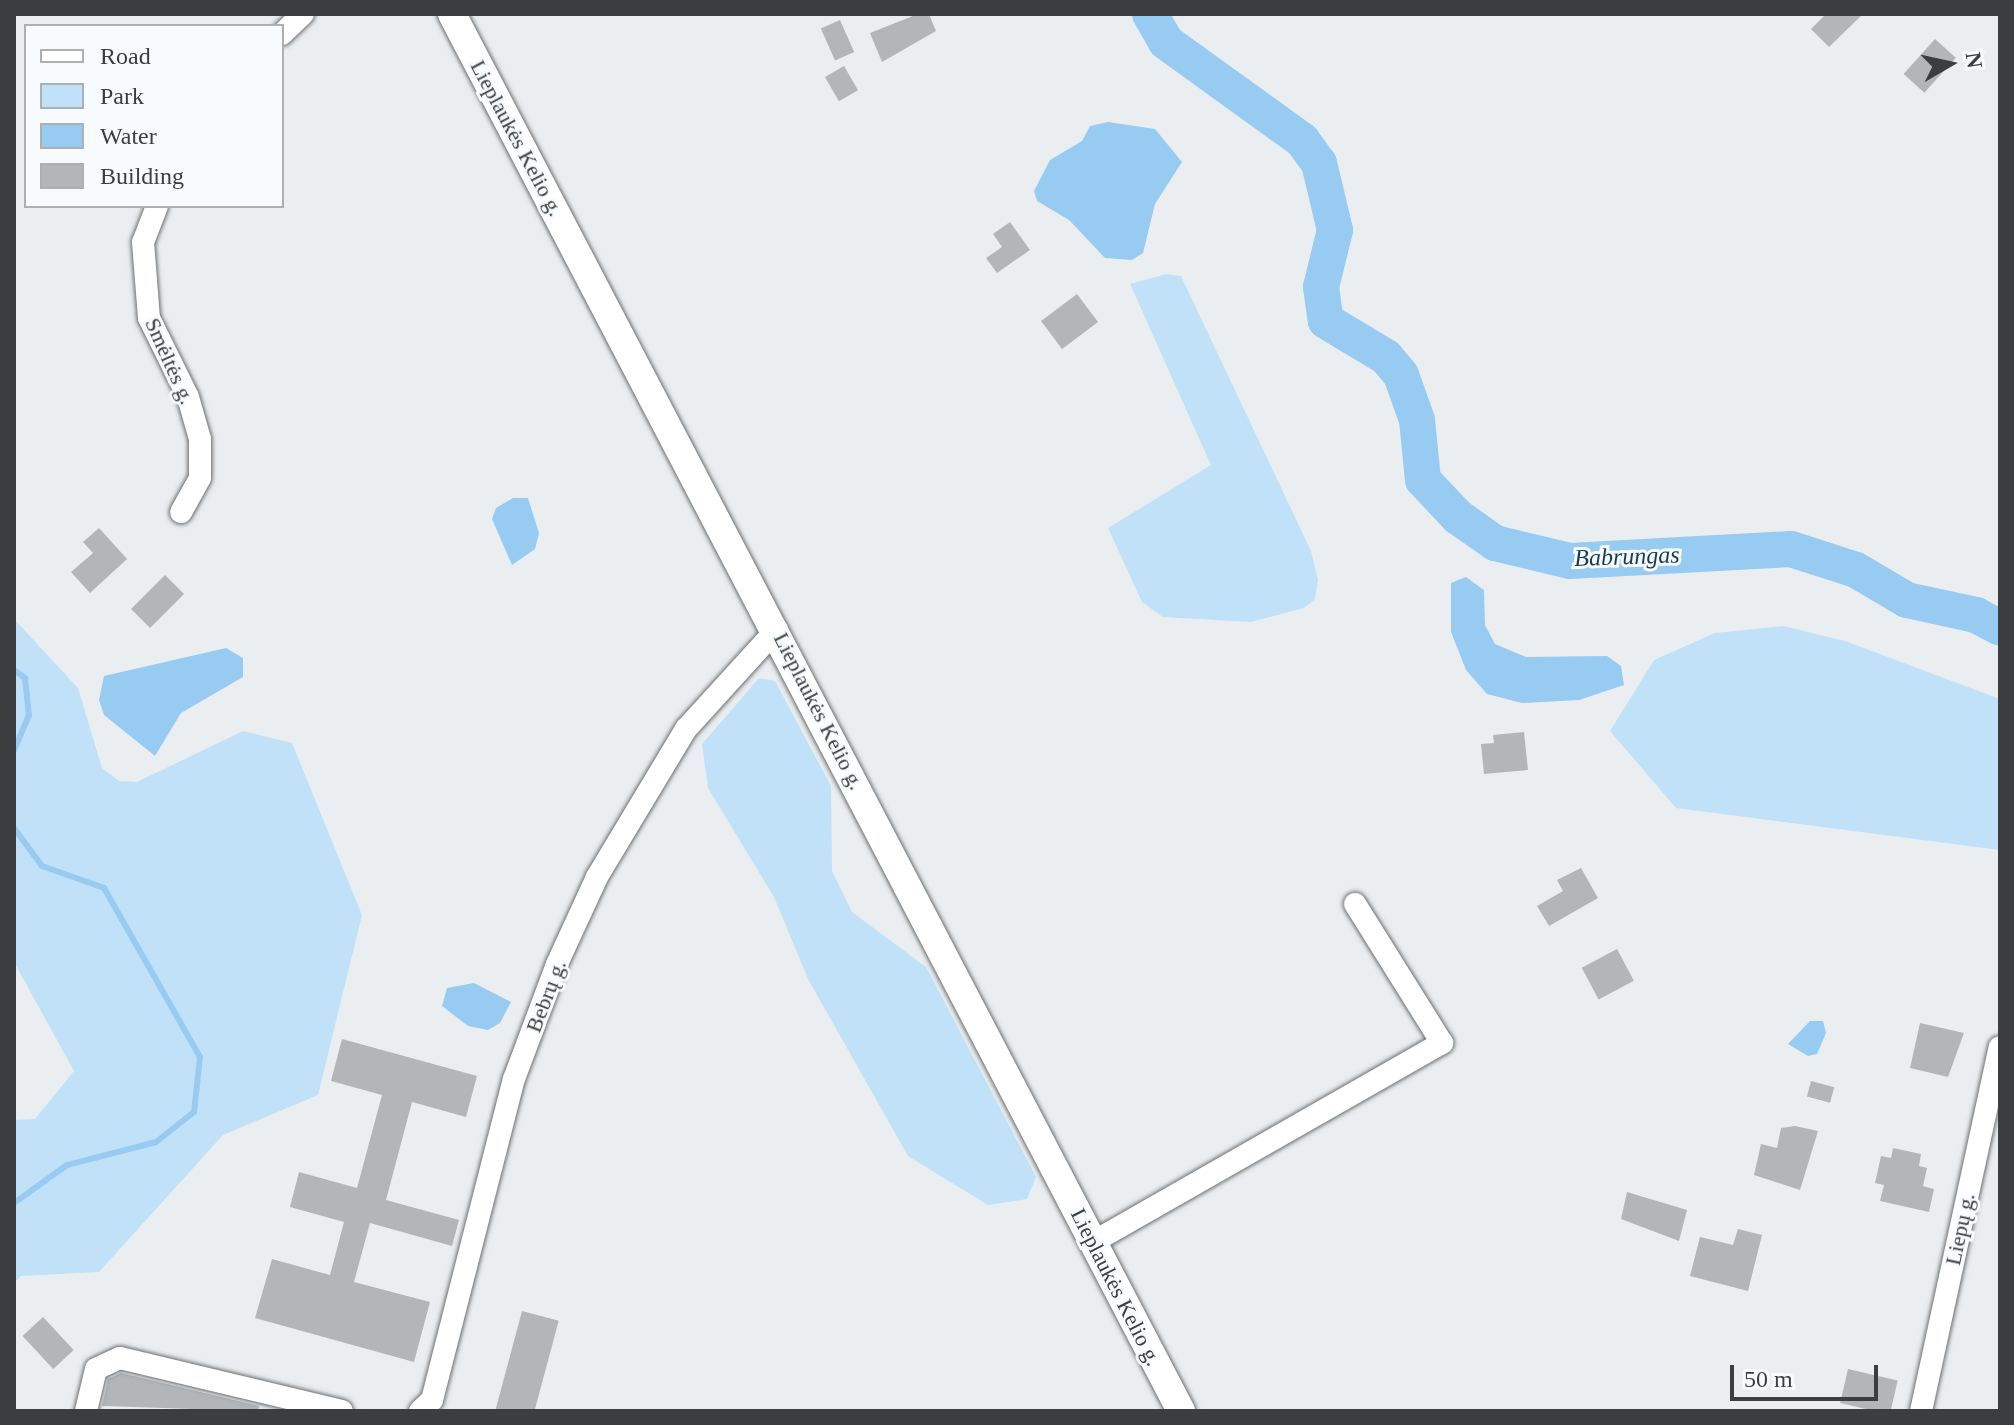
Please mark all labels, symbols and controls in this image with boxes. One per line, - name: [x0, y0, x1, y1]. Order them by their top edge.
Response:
- legend: [24, 24, 284, 208]
- north arrow: [1910, 24, 1990, 104]
- text: Road: [100, 43, 151, 69]
- text: N: [1961, 50, 1988, 70]
- street label: Lieplaukės Kelio g.: [465, 55, 569, 221]
- text: Park: [100, 83, 144, 109]
- text: Water: [100, 123, 157, 149]
- text: Building: [100, 163, 184, 189]
- street label: Smėltės g.: [139, 314, 201, 408]
- water label: Babrungas: [1574, 541, 1680, 573]
- street label: Lieplaukės Kelio g.: [768, 628, 870, 794]
- street label: Bebrų g.: [520, 956, 572, 1036]
- street label: Liepų g.: [1939, 1190, 1981, 1268]
- street label: Lieplaukės Kelio g.: [1065, 1204, 1167, 1370]
- scale bar: [1734, 1349, 1882, 1399]
- text: 50 m: [1744, 1366, 1793, 1392]

